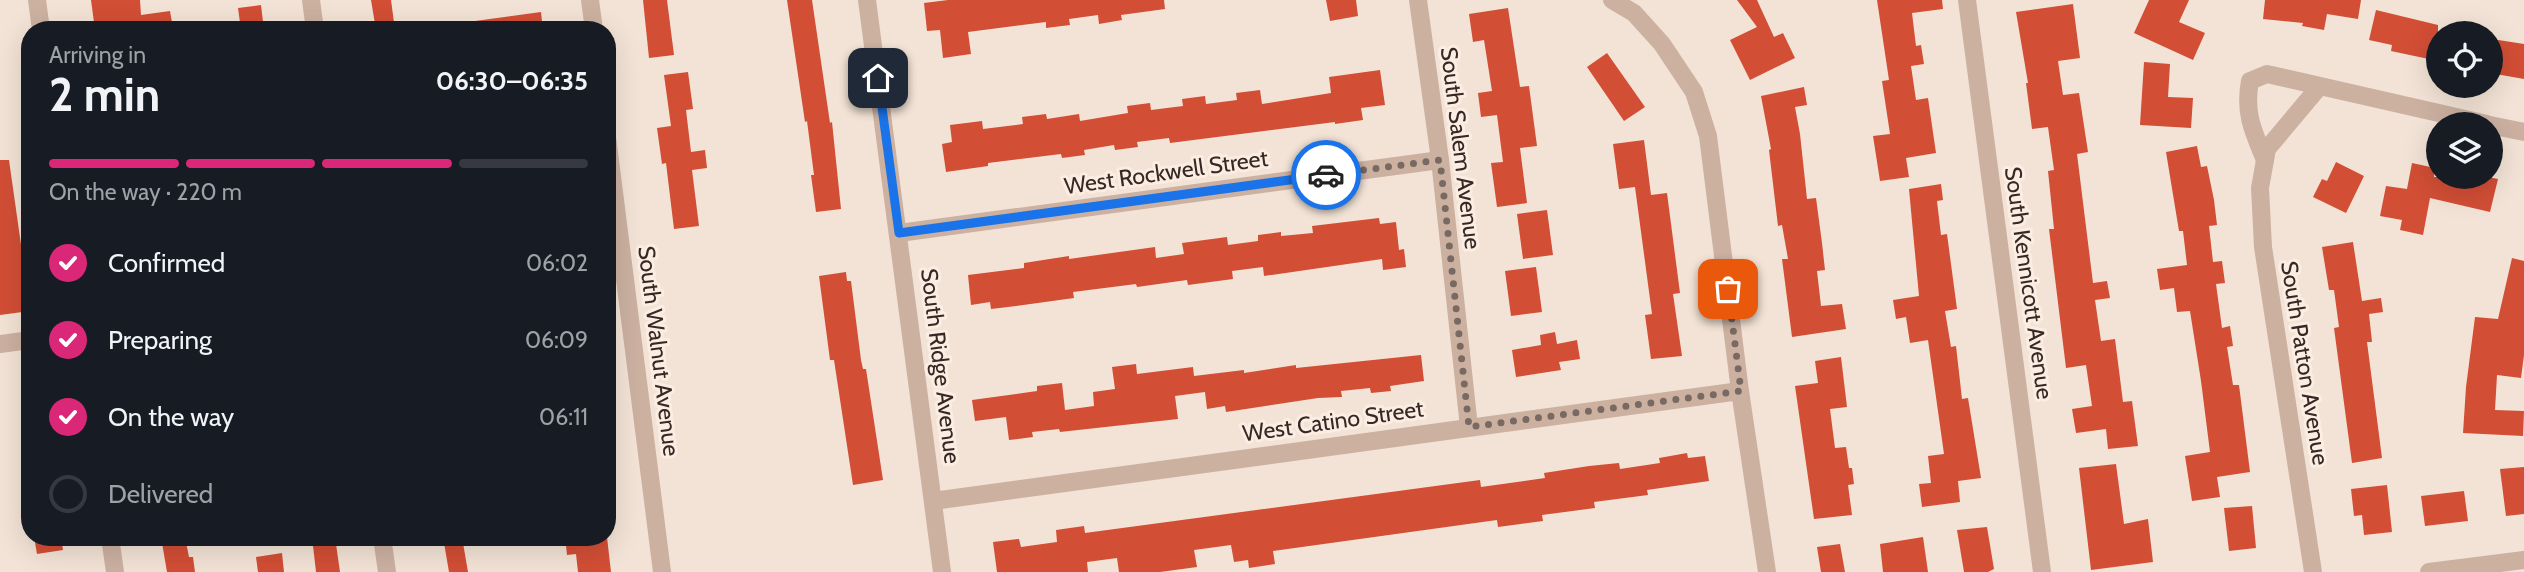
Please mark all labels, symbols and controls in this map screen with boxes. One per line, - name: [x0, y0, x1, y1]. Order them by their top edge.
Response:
- map controls: [2426, 21, 2503, 189]
- button: locate: [2426, 21, 2503, 98]
- text: Arriving in: [49, 41, 146, 69]
- street label: South Salem Avenue: [1435, 45, 1487, 251]
- pin: [848, 48, 908, 108]
- icon: home: [859, 59, 897, 97]
- text: 06:30–06:35: [436, 65, 588, 97]
- text: 2 min: [49, 67, 160, 123]
- button: layers: [2426, 112, 2503, 189]
- courier: [1291, 140, 1361, 210]
- street label: West Rockwell Street: [1062, 144, 1270, 200]
- icon: car: [1307, 156, 1345, 194]
- street label: South Kennicott Avenue: [1999, 165, 2059, 401]
- text: On the way · 220 m: [49, 178, 242, 206]
- icon: check: [49, 244, 87, 282]
- street label: South Walnut Avenue: [632, 244, 686, 458]
- text: Confirmed: [108, 247, 225, 279]
- text: 06:02: [526, 249, 588, 277]
- pin: [1698, 259, 1758, 319]
- street label: South Patton Avenue: [2275, 259, 2335, 467]
- street label: South Ridge Avenue: [915, 267, 967, 465]
- icon: bag: [1709, 270, 1747, 308]
- icon: check: [49, 321, 87, 359]
- text: Preparing: [108, 324, 212, 356]
- text: 06:09: [525, 326, 588, 354]
- street label: West Catino Street: [1241, 394, 1426, 448]
- icon: check: [49, 398, 87, 436]
- text: On the way: [108, 401, 234, 433]
- text: 06:11: [539, 403, 588, 431]
- text: Delivered: [108, 478, 213, 510]

